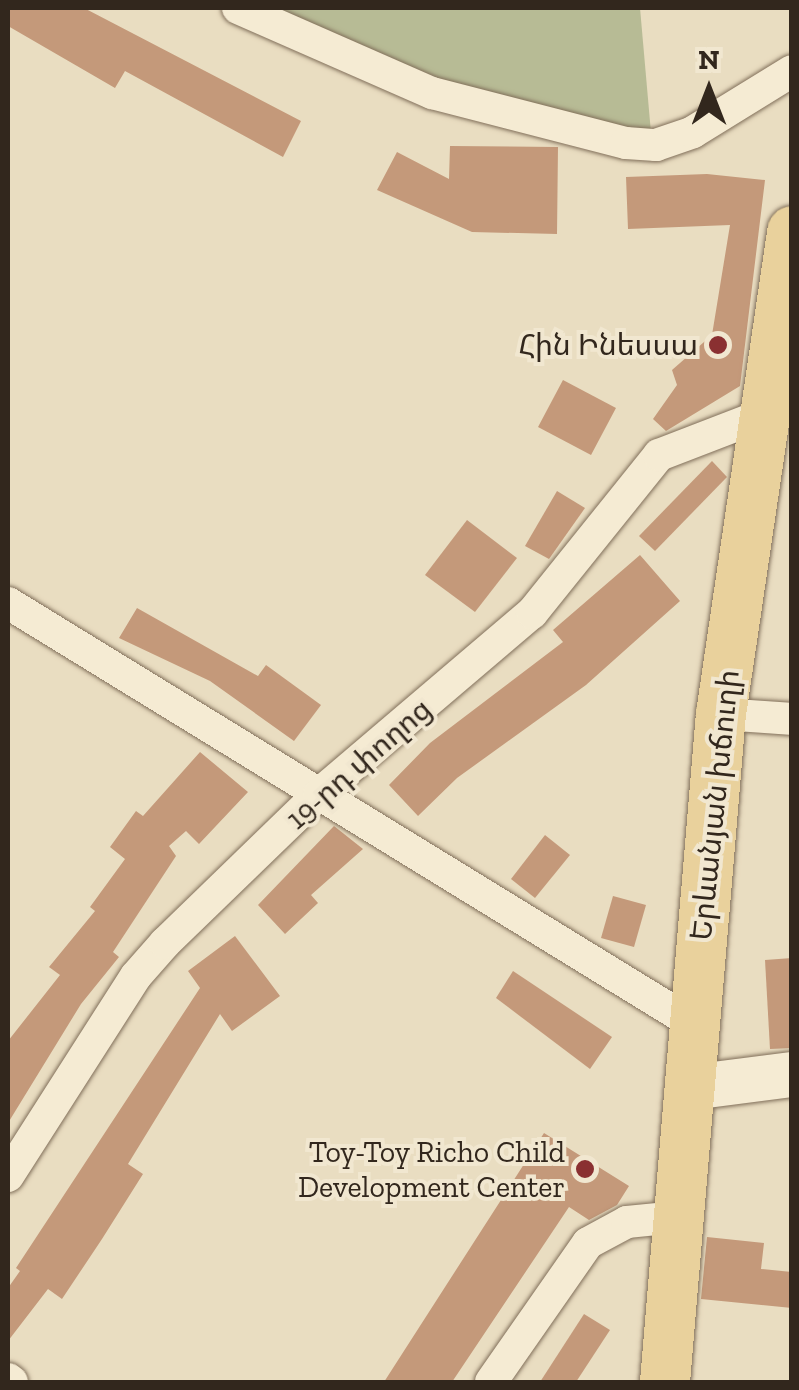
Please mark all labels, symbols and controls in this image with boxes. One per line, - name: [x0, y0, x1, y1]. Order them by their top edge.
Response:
- north arrow: [659, 40, 759, 140]
- text: N: [698, 43, 720, 76]
- place label: Հին Ինեսսա: [519, 327, 698, 363]
- marker: Հին Ինեսսա: [707, 334, 729, 356]
- street label: Երևանյան խճուղի: [683, 668, 747, 942]
- street label: 19-րդ փողոց: [279, 691, 439, 837]
- place label: Toy-Toy Richo Child Development Center: [298, 1134, 565, 1204]
- marker: Toy-Toy Richo Child Development Center: [574, 1158, 596, 1180]

